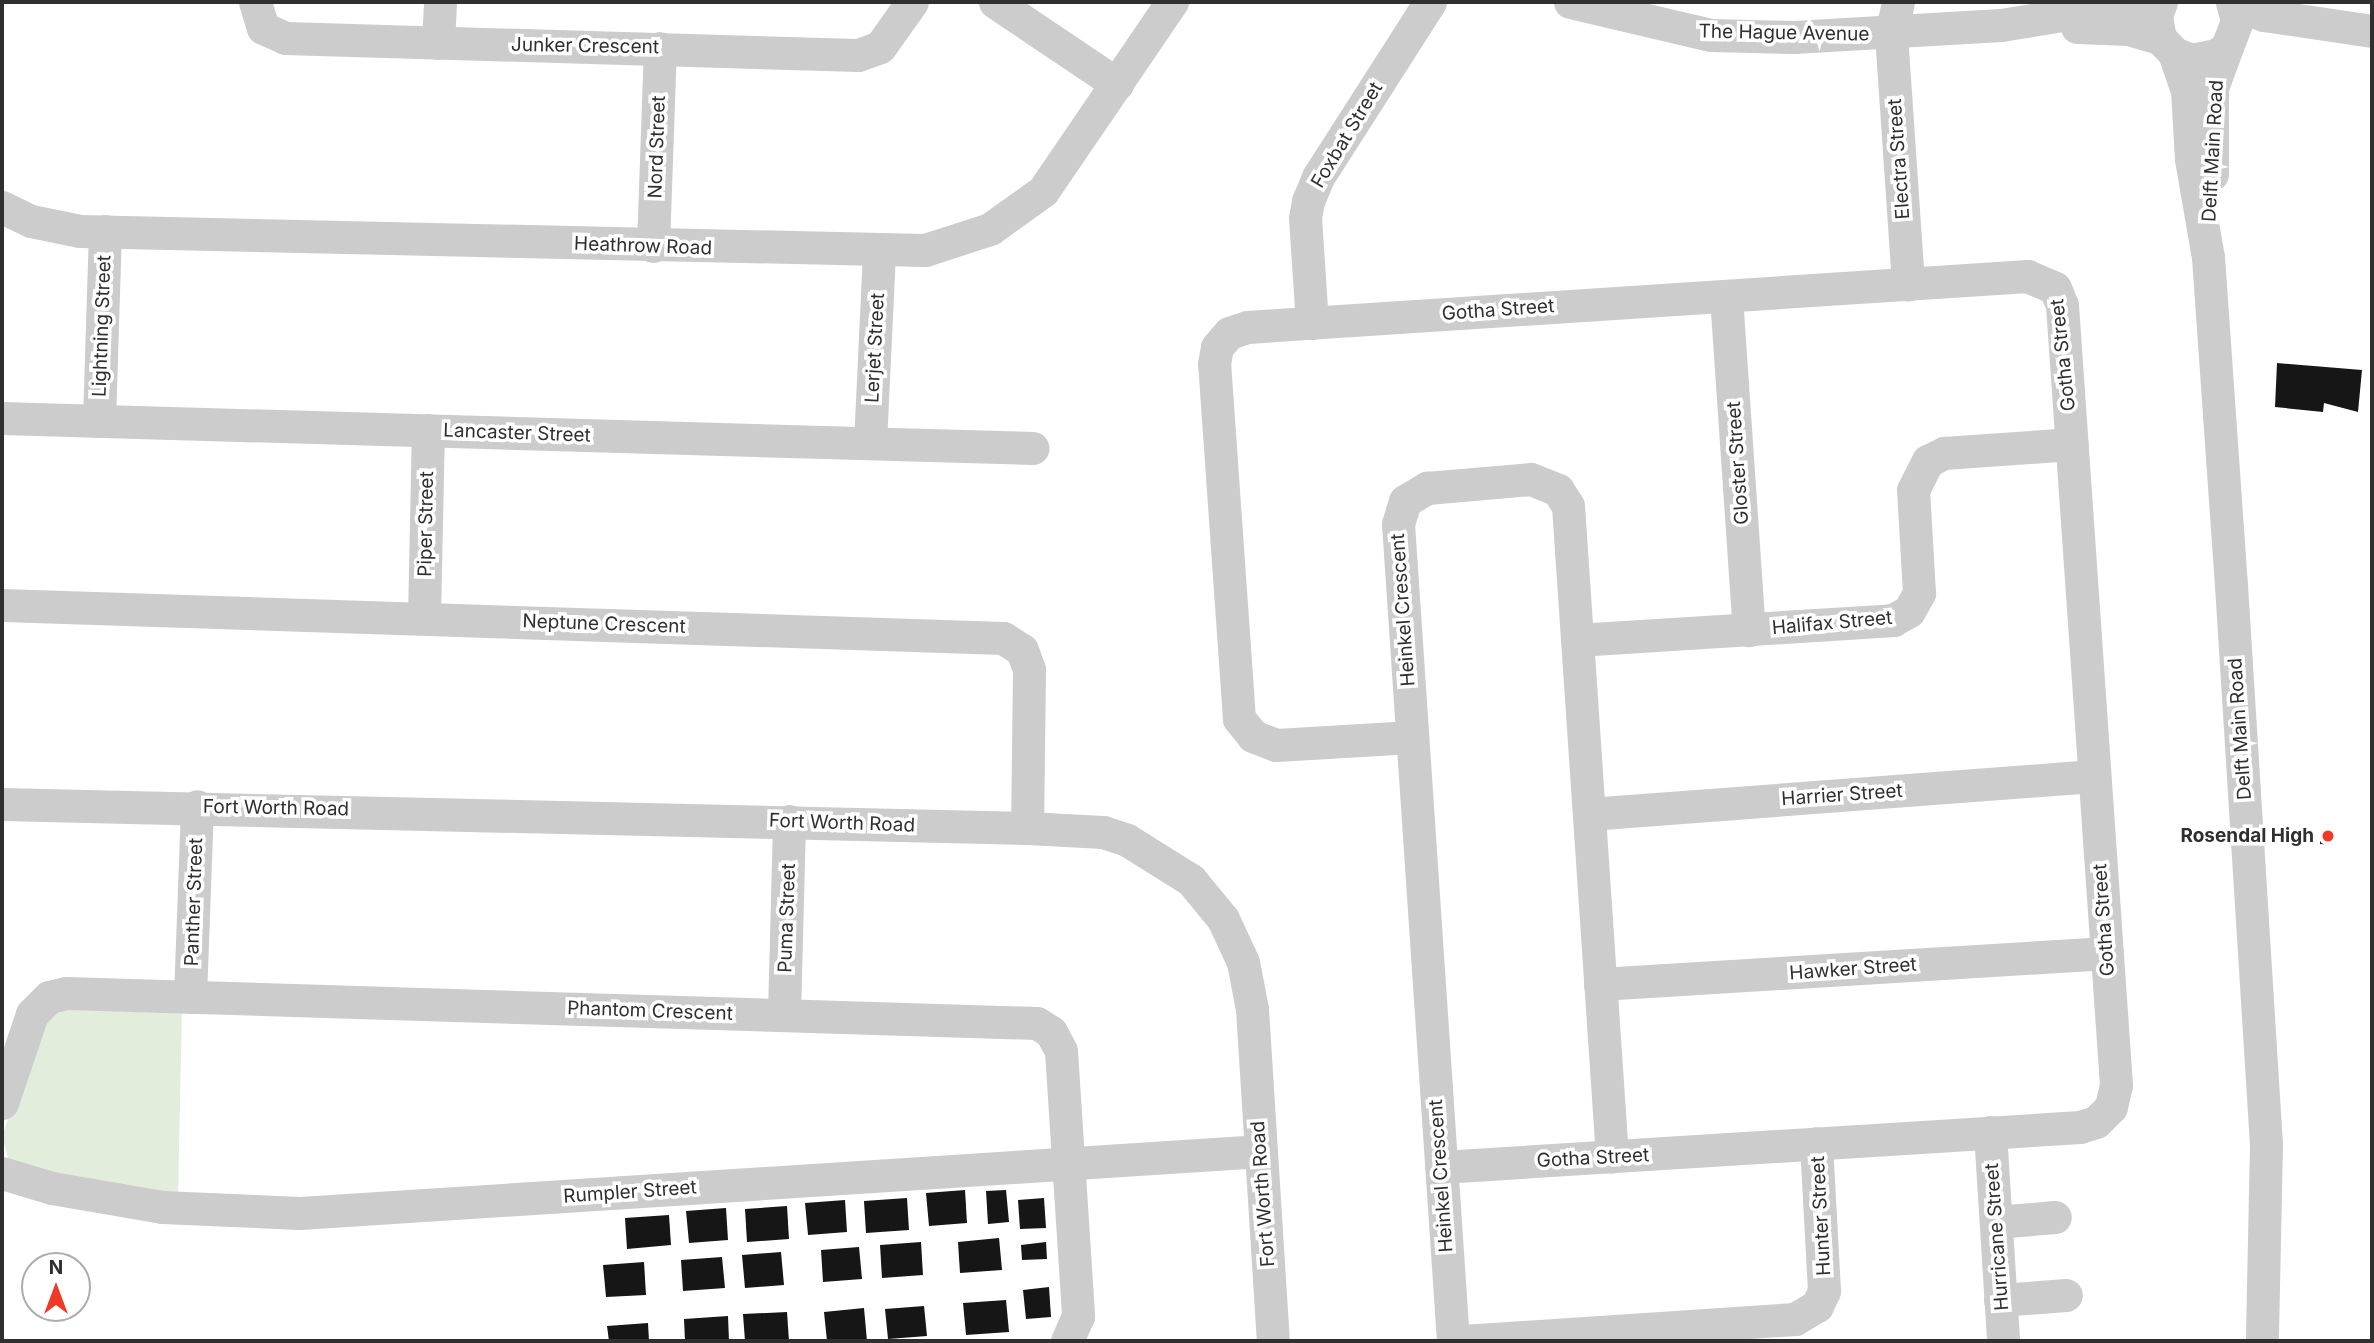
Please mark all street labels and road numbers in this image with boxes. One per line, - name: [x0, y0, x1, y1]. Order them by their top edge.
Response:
- street label: The Hague Avenue: [1698, 20, 1870, 46]
- street label: Junker Crescent: [511, 33, 659, 59]
- street label: Foxbat Street: [1306, 78, 1388, 192]
- street label: Delft Main Road: [2198, 79, 2228, 223]
- street label: Nord Street: [644, 95, 670, 199]
- street label: Electra Street: [1883, 98, 1915, 220]
- street label: Heathrow Road: [574, 232, 712, 260]
- street label: Lightning Street: [88, 255, 116, 397]
- street label: Lerjet Street: [861, 292, 889, 404]
- street label: Gotha Street: [1441, 295, 1555, 325]
- street label: Gotha Street: [2046, 298, 2080, 412]
- street label: Gloster Street: [1722, 401, 1754, 525]
- street label: Lancaster Street: [443, 419, 591, 447]
- street label: Piper Street: [414, 471, 438, 577]
- street label: Heinkel Crescent: [1386, 533, 1420, 687]
- street label: Halifax Street: [1771, 606, 1893, 640]
- street label: Neptune Crescent: [522, 610, 686, 638]
- street label: Delft Main Road: [2224, 657, 2256, 801]
- street label: Harrier Street: [1781, 779, 1903, 811]
- street label: Fort Worth Road: [203, 795, 349, 821]
- street label: Fort Worth Road: [769, 809, 915, 837]
- street label: Panther Street: [180, 837, 208, 967]
- street label: Puma Street: [774, 863, 800, 973]
- street label: Gotha Street: [2089, 863, 2119, 977]
- street label: Hawker Street: [1789, 953, 1917, 985]
- street label: Phantom Crescent: [567, 997, 733, 1025]
- street label: Heinkel Crescent: [1424, 1099, 1458, 1253]
- street label: Fort Worth Road: [1247, 1120, 1279, 1268]
- street label: Gotha Street: [1536, 1144, 1650, 1172]
- street label: Hunter Street: [1806, 1156, 1836, 1276]
- street label: Hurricane Street: [1980, 1162, 2014, 1312]
- street label: Rumpler Street: [563, 1176, 697, 1208]

